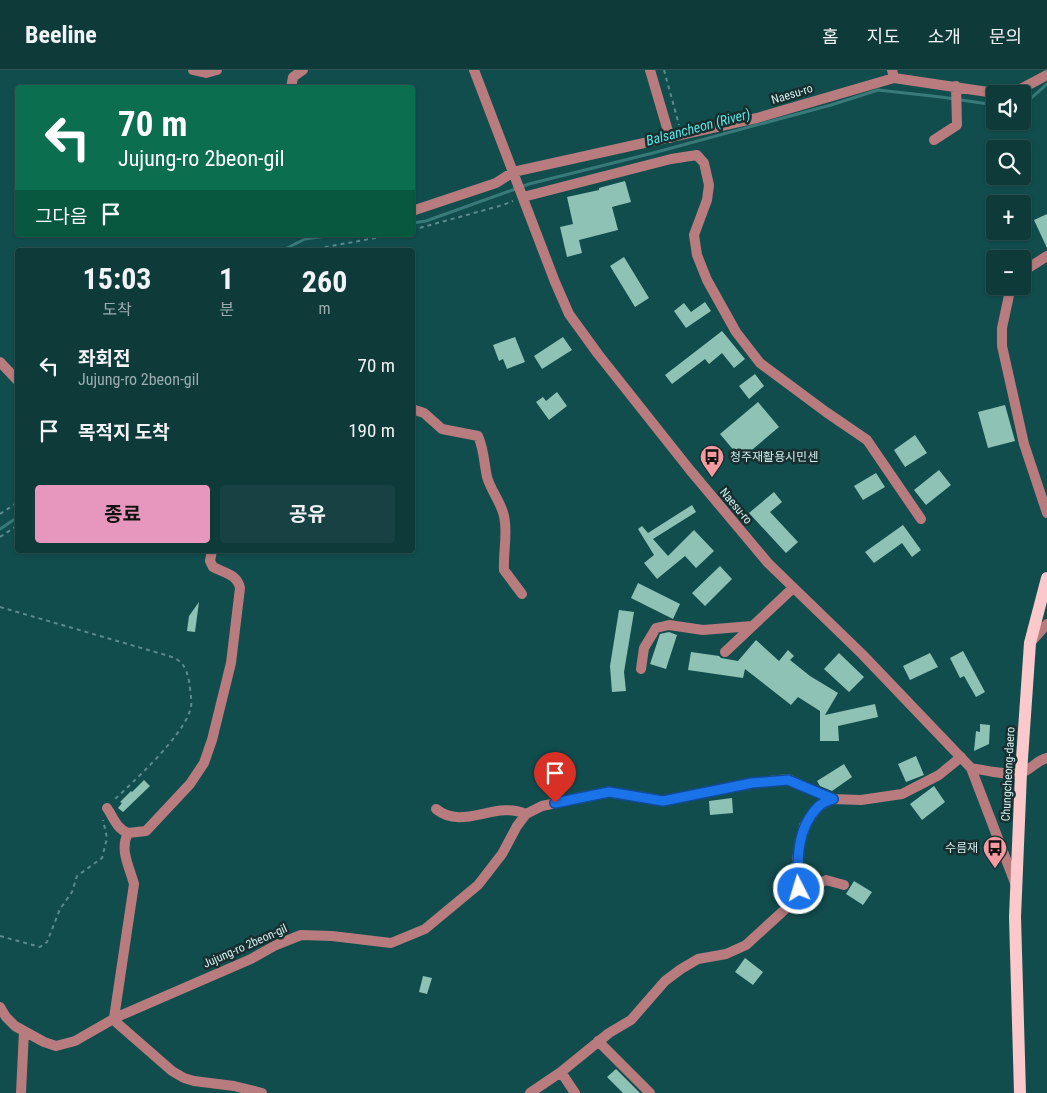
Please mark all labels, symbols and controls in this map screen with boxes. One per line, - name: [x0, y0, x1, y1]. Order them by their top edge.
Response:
- text: Beeline: [25, 21, 97, 49]
- text: 홈: [822, 26, 839, 47]
- text: 지도: [867, 26, 900, 47]
- text: 소개: [928, 26, 961, 47]
- text: 문의: [989, 26, 1022, 47]
- street label: Naesu-ro: [770, 81, 814, 107]
- map controls: [986, 85, 1031, 295]
- button: sound: [986, 85, 1031, 130]
- text: 70 m: [118, 104, 187, 145]
- icon: left: [35, 105, 100, 170]
- water label: Balsancheon (River): [644, 105, 752, 150]
- button: search: [986, 140, 1031, 185]
- text: Jujung-ro 2beon-gil: [118, 146, 285, 171]
- button: +: [986, 195, 1031, 240]
- icon: arrive: [97, 200, 125, 228]
- text: 그다음: [35, 205, 87, 228]
- button: −: [986, 250, 1031, 295]
- text: 15:03: [83, 261, 151, 296]
- text: 1: [219, 261, 234, 296]
- text: 260: [302, 264, 347, 299]
- text: m: [319, 299, 331, 318]
- text: 도착: [102, 300, 132, 319]
- text: 분: [219, 300, 234, 319]
- text: 좌회전: [78, 347, 130, 370]
- icon: left: [35, 352, 63, 380]
- text: 70 m: [358, 354, 395, 377]
- text: Jujung-ro 2beon-gil: [78, 370, 199, 389]
- icon: arrive: [35, 417, 63, 445]
- text: 190 m: [348, 419, 395, 442]
- text: 목적지 도착: [78, 421, 170, 444]
- bus stop icon: 청주재활용시민센: [699, 444, 725, 478]
- place label: 청주재활용시민센: [730, 450, 818, 464]
- button: 종료: [35, 485, 210, 543]
- button: 공유: [220, 485, 395, 543]
- street label: Naesu-ro: [717, 485, 755, 527]
- street label: Chungcheong-daero: [999, 726, 1017, 822]
- pin: [534, 752, 576, 803]
- icon: arrive: [541, 759, 569, 787]
- bus stop icon: 수름재: [982, 835, 1008, 869]
- place label: 수름재: [945, 841, 978, 855]
- position arrow: [772, 862, 824, 914]
- street label: Jujung-ro 2beon-gil: [201, 921, 289, 971]

